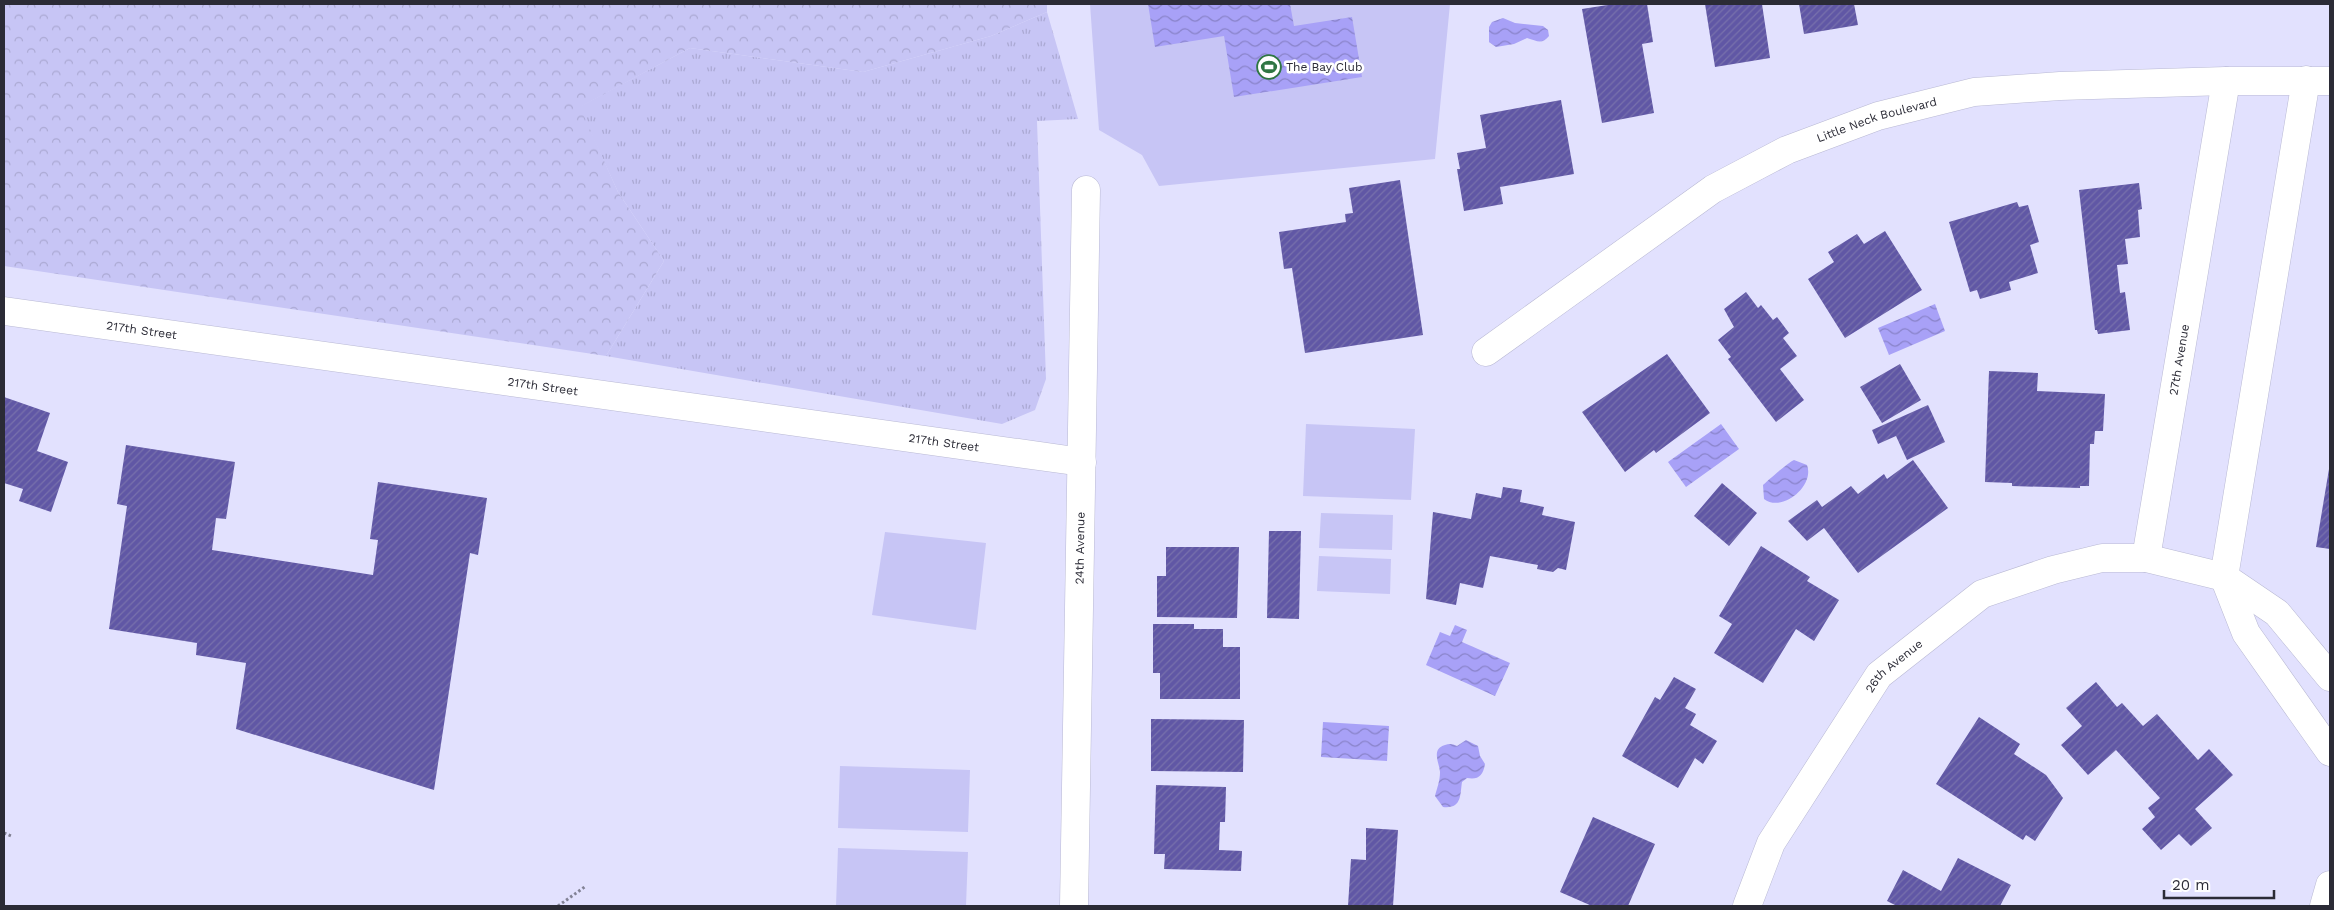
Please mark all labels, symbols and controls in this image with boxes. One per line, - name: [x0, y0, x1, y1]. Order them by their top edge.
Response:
- sports icon: The Bay Club: [1256, 54, 1282, 80]
- place label: The Bay Club: [1286, 60, 1363, 74]
- street label: Little Neck Boulevard: [1815, 95, 1938, 145]
- street label: 217th Street: [105, 318, 178, 342]
- street label: 27th Avenue: [2166, 323, 2192, 396]
- street label: 217th Street: [507, 375, 579, 398]
- street label: 217th Street: [908, 431, 980, 455]
- street label: 24th Avenue: [1072, 512, 1088, 584]
- street label: 26th Avenue: [1863, 637, 1925, 695]
- scale bar: [2164, 868, 2274, 900]
- text: 20 m: [2172, 876, 2210, 894]

